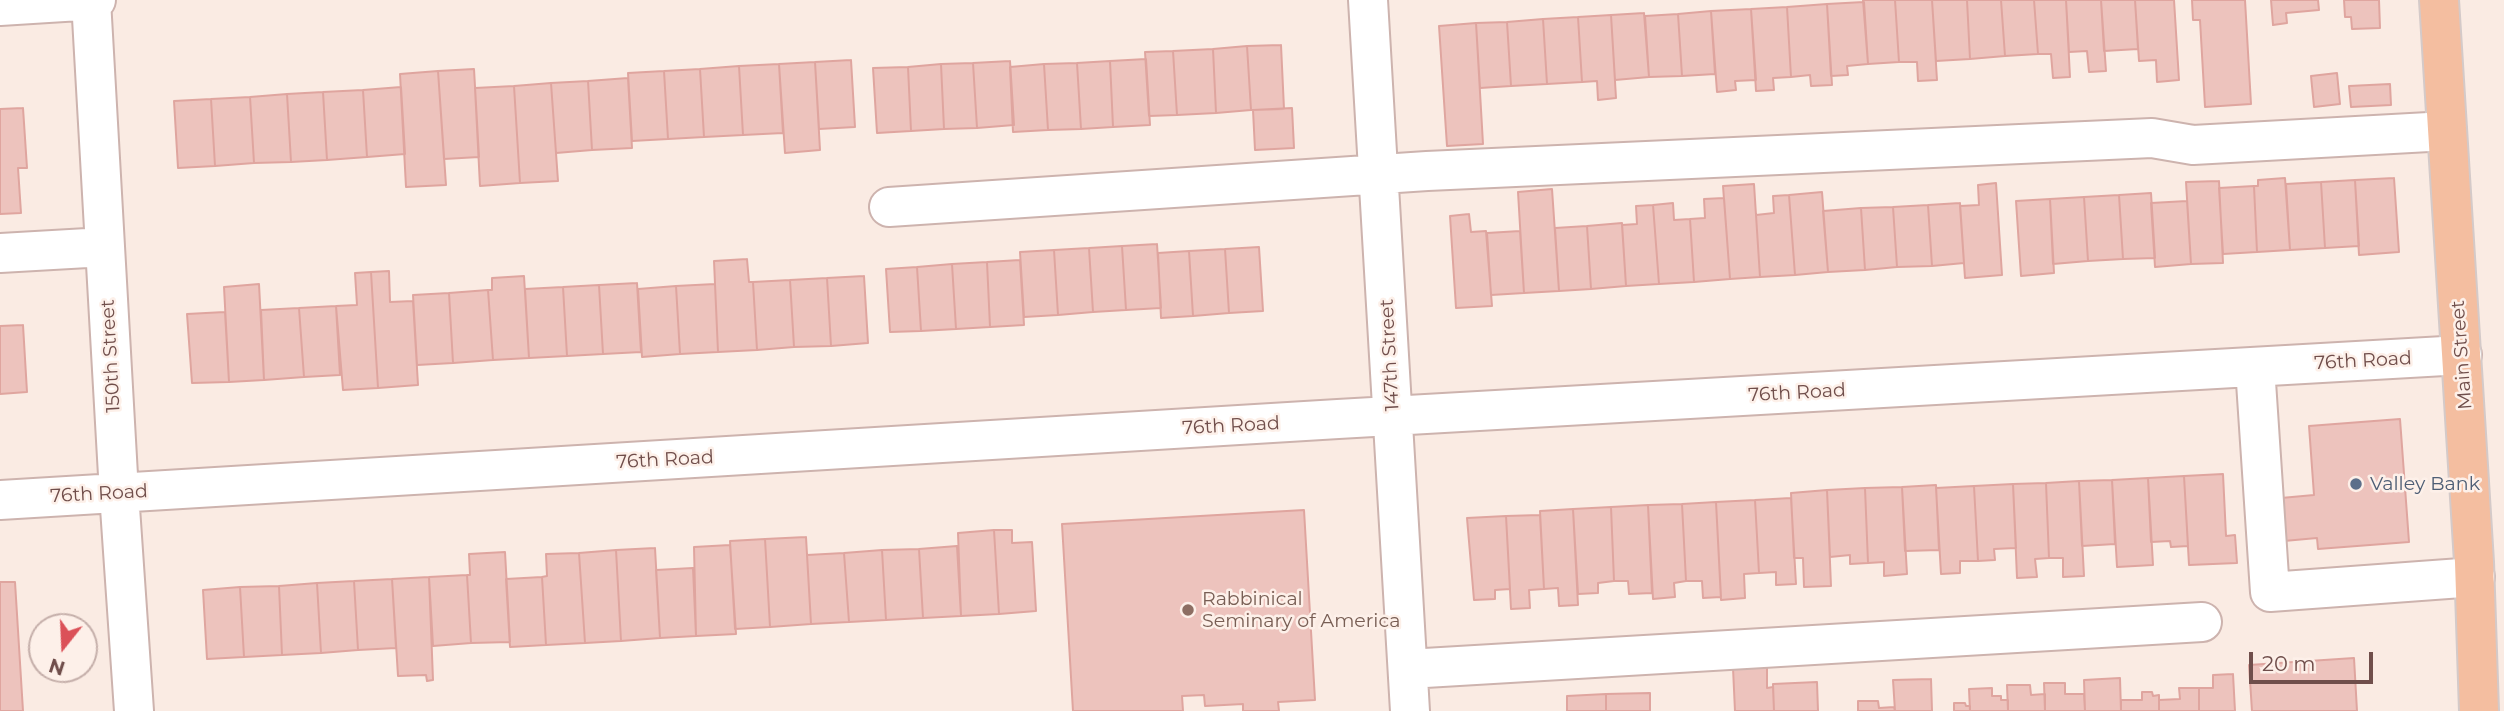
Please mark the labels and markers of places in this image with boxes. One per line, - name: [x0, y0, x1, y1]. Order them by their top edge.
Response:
- place label: Valley Bank: [2370, 473, 2480, 495]
- marker: Valley Bank: [2348, 476, 2364, 492]
- place label: Rabbinical Seminary of America: [1202, 588, 1400, 632]
- marker: Rabbinical Seminary of America: [1180, 602, 1196, 618]

